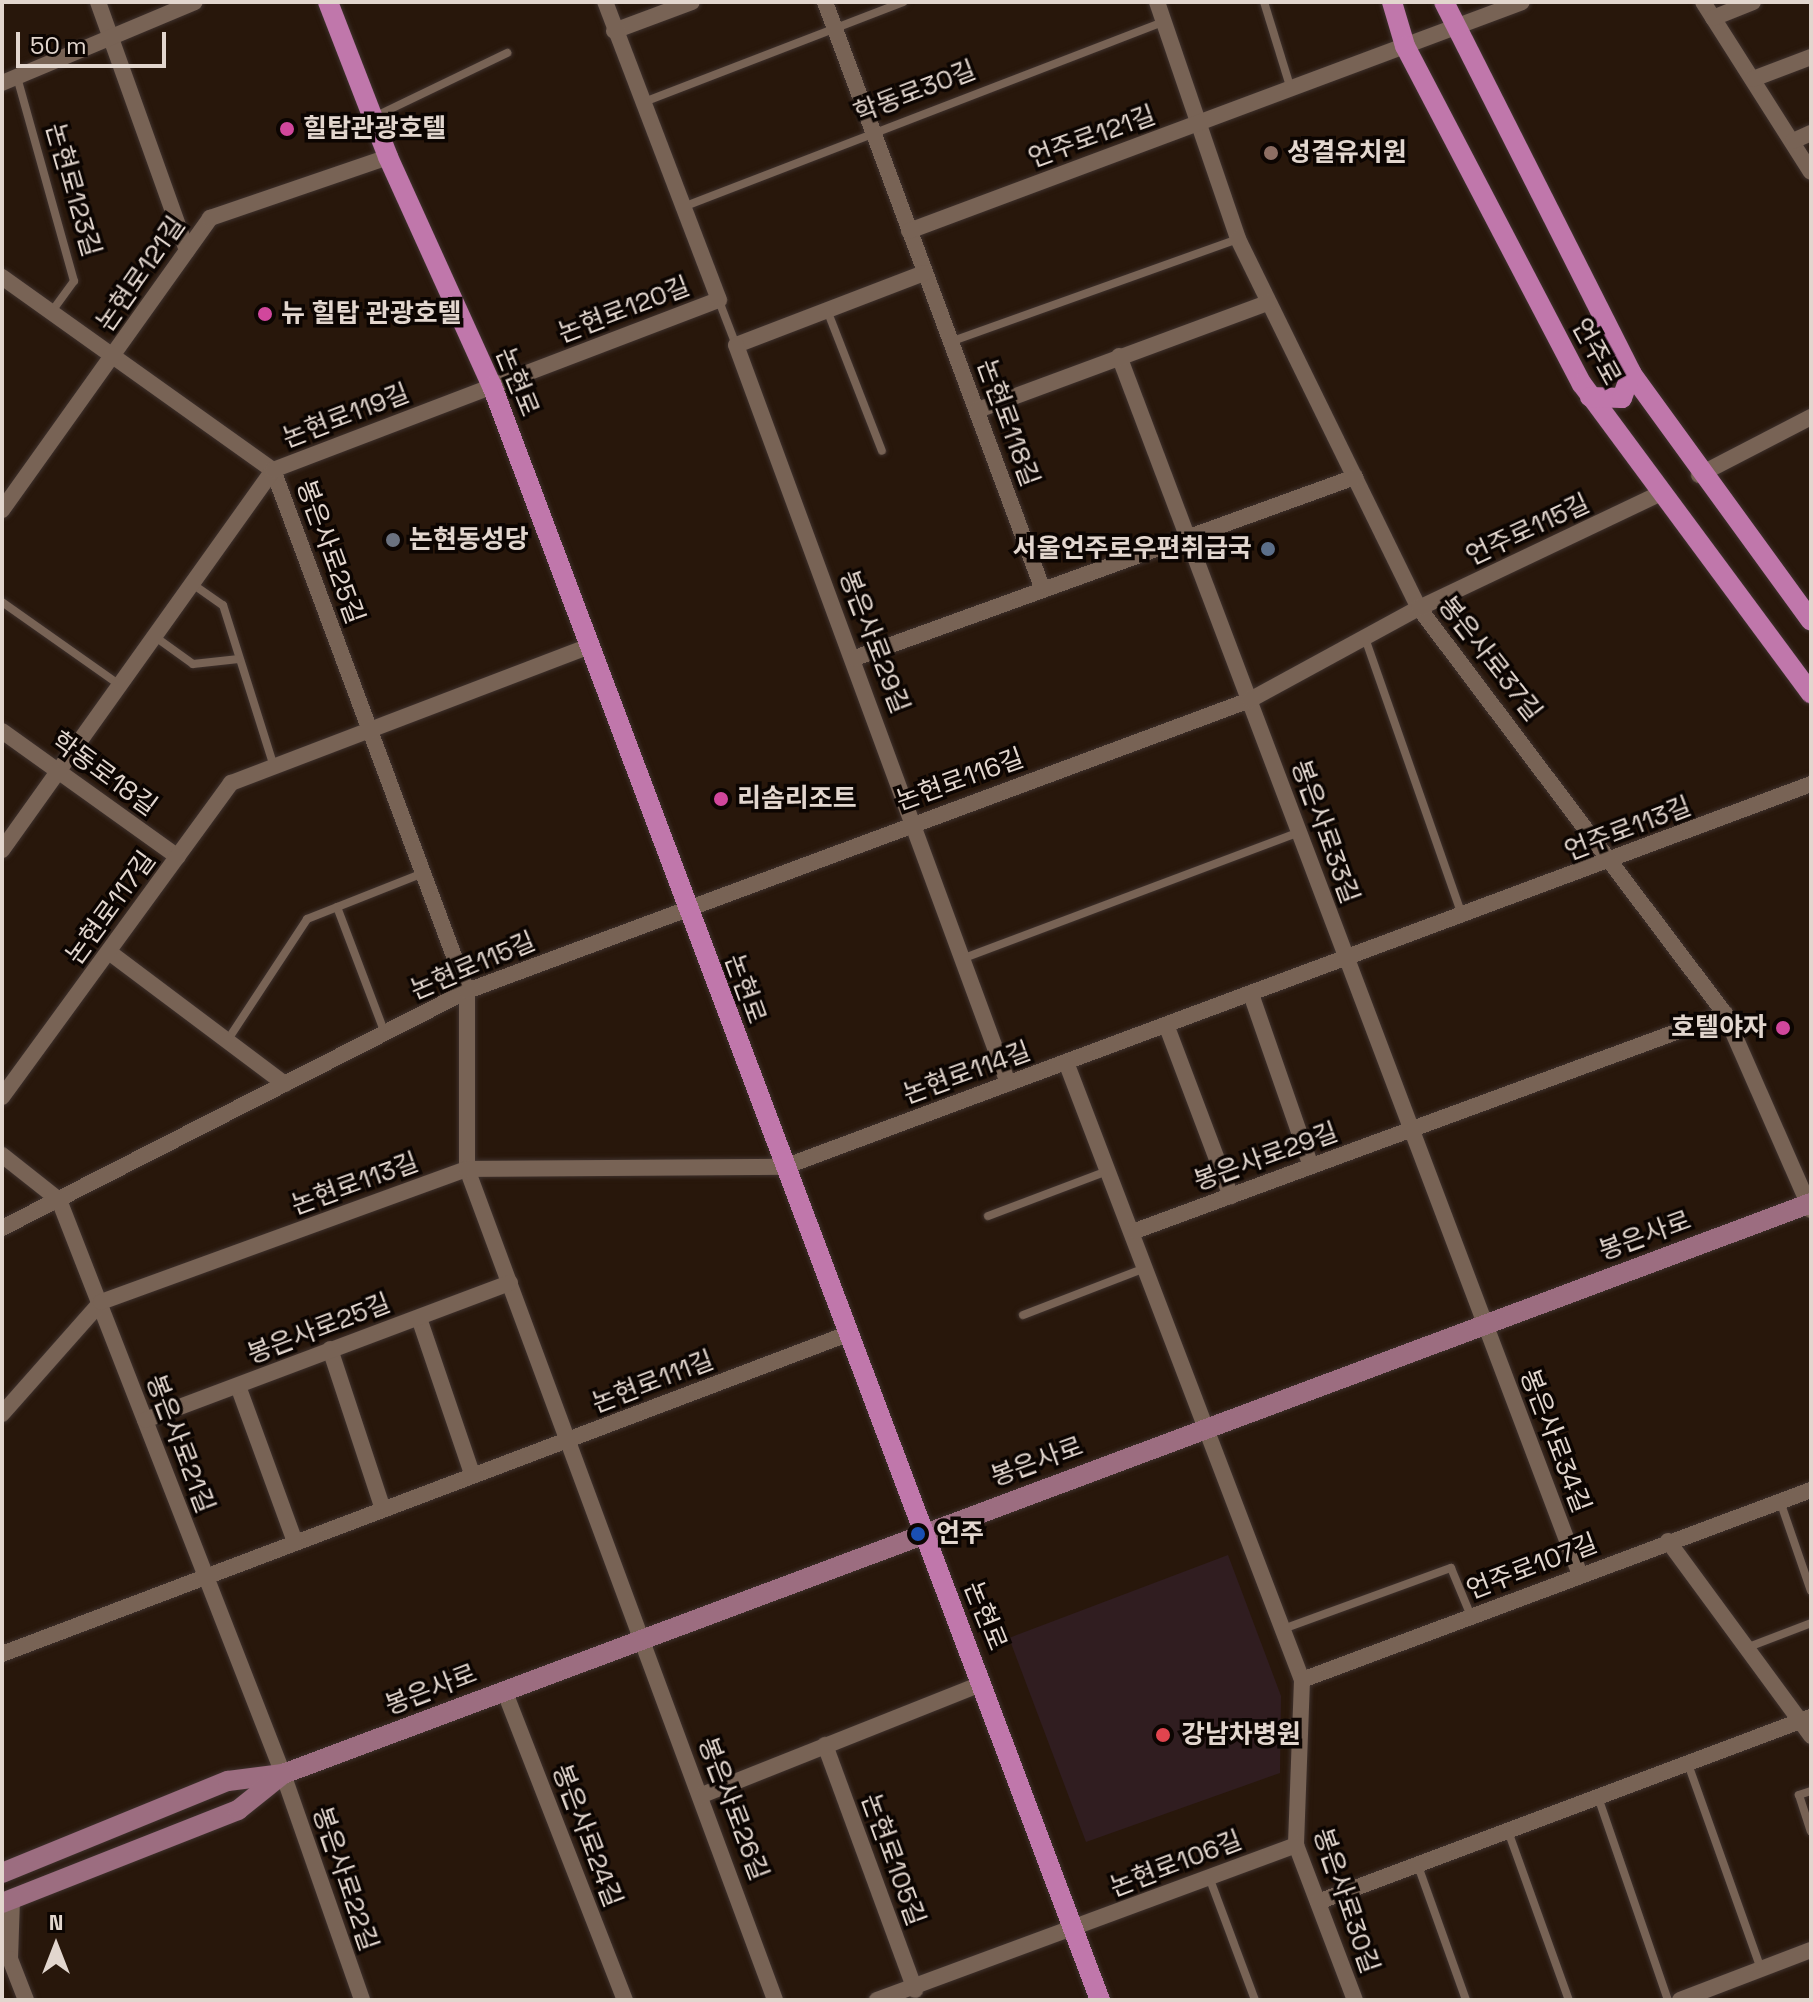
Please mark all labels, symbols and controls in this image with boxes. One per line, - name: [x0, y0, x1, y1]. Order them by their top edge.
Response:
- scale bar: [20, 16, 170, 66]
- text: 50 m: [30, 30, 87, 61]
- street label: 학동로30길: [850, 54, 980, 130]
- street label: 언주로121길: [1024, 100, 1160, 174]
- place label: 힐탑관광호텔: [303, 113, 447, 145]
- street label: 논현로123길: [39, 119, 107, 261]
- marker: 힐탑관광호텔: [278, 120, 296, 138]
- place label: 성결유치원: [1287, 137, 1407, 169]
- marker: 성결유치원: [1262, 144, 1280, 162]
- street label: 논현로121길: [90, 211, 192, 337]
- street label: 논현로120길: [554, 271, 694, 349]
- place label: 뉴 힐탑 관광호텔: [281, 298, 462, 330]
- marker: 뉴 힐탑 관광호텔: [256, 305, 274, 323]
- street label: 언주로: [1565, 313, 1627, 391]
- street label: 논현로: [489, 343, 545, 421]
- street label: 논현로118길: [970, 355, 1046, 491]
- street label: 논현로119길: [278, 378, 414, 454]
- street label: 봉은사로25길: [290, 476, 370, 628]
- street label: 언주로115길: [1461, 488, 1595, 572]
- place label: 논현동성당: [409, 524, 529, 556]
- marker: 논현동성당: [384, 531, 402, 549]
- place label: 서울언주로우편취급국: [1013, 533, 1252, 565]
- marker: 서울언주로우편취급국: [1259, 540, 1277, 558]
- street label: 봉은사로29길: [832, 566, 916, 718]
- street label: 봉은사로37길: [1432, 590, 1548, 728]
- street label: 학동로18길: [45, 725, 163, 823]
- street label: 논현로116길: [892, 743, 1028, 817]
- street label: 봉은사로33길: [1285, 756, 1365, 908]
- place label: 리솜리조트: [737, 783, 857, 815]
- marker: 리솜리조트: [712, 790, 730, 808]
- street label: 언주로113길: [1560, 791, 1696, 867]
- street label: 논현로117길: [60, 845, 162, 971]
- street label: 논현로115길: [406, 926, 540, 1006]
- street label: 논현로: [718, 950, 772, 1028]
- place label: 호텔야자: [1671, 1012, 1767, 1044]
- marker: 호텔야자: [1774, 1019, 1792, 1037]
- street label: 논현로114길: [899, 1035, 1035, 1111]
- street label: 봉은사로29길: [1190, 1116, 1342, 1198]
- street label: 논현로113길: [287, 1147, 423, 1221]
- street label: 봉은사로: [1595, 1205, 1695, 1267]
- street label: 봉은사로25길: [243, 1287, 395, 1371]
- street label: 논현로111길: [588, 1344, 718, 1420]
- street label: 봉은사로34길: [1513, 1365, 1597, 1517]
- street label: 봉은사로21길: [139, 1370, 221, 1518]
- street label: 봉은사로: [987, 1431, 1087, 1493]
- place label: 언주: [936, 1518, 984, 1550]
- marker: 언주: [907, 1523, 929, 1545]
- street label: 언주로107길: [1462, 1528, 1602, 1606]
- street label: 논현로: [957, 1577, 1013, 1655]
- street label: 봉은사로: [381, 1658, 481, 1722]
- place label: 강남차병원: [1181, 1719, 1301, 1751]
- marker: 강남차병원: [1152, 1724, 1174, 1746]
- street label: 봉은사로26길: [691, 1733, 775, 1885]
- street label: 봉은사로24길: [545, 1760, 629, 1912]
- street label: 논현로105길: [855, 1789, 931, 1931]
- street label: 봉은사로22길: [306, 1803, 384, 1955]
- street label: 봉은사로30길: [1307, 1824, 1385, 1978]
- street label: 논현로106길: [1105, 1825, 1247, 1903]
- north arrow: [16, 1906, 96, 1986]
- text: N: [49, 1908, 63, 1936]

